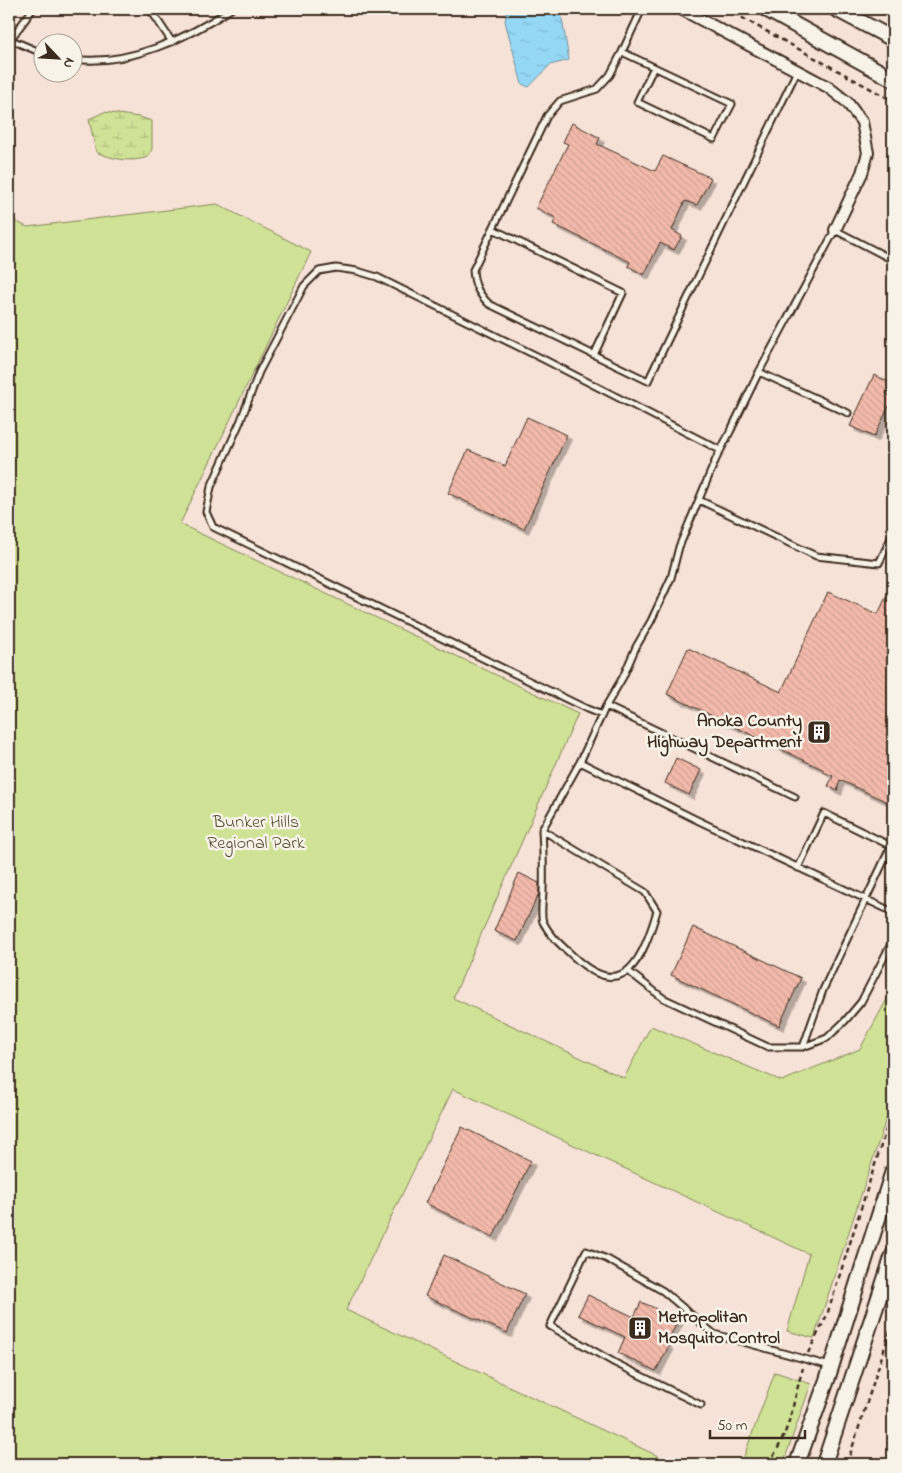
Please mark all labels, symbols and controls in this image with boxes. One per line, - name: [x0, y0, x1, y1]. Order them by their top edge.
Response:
- north arrow: [32, 32, 82, 82]
- text: N: [57, 54, 80, 72]
- place label: Anoka County Highway Department: [647, 709, 803, 757]
- building icon: Anoka County Highway Department: [806, 719, 832, 745]
- park label: Bunker Hills Regional Park: [207, 810, 305, 858]
- place label: Metropolitan Mosquito Control: [658, 1305, 780, 1352]
- building icon: Metropolitan Mosquito Control: [627, 1315, 653, 1341]
- scale bar: [710, 1408, 804, 1440]
- text: 50 m: [717, 1415, 748, 1437]

